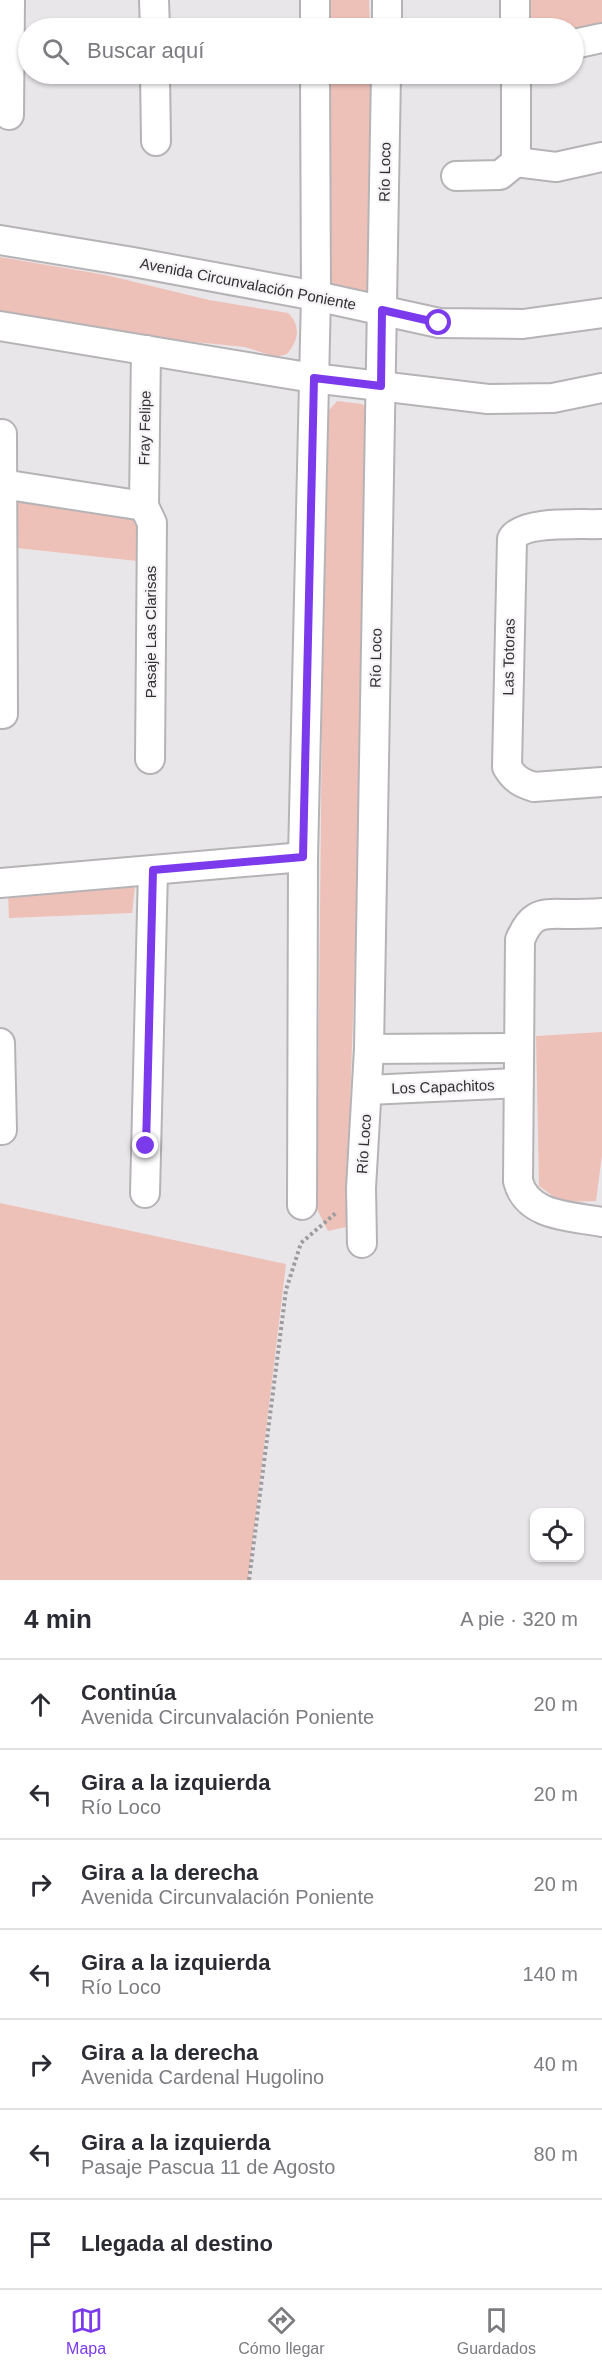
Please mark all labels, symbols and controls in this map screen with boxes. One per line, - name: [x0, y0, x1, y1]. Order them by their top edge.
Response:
- search box: [18, 18, 584, 84]
- icon: search: [39, 35, 72, 68]
- text: Buscar aquí: [87, 38, 204, 63]
- street label: Río Loco: [375, 142, 394, 202]
- street label: Avenida Circunvalación Poniente: [139, 254, 358, 313]
- route start: [425, 309, 451, 335]
- street label: Fray Felipe: [135, 390, 154, 466]
- street label: Pasaje Las Clarisas: [142, 566, 159, 698]
- street label: Las Totoras: [499, 618, 518, 696]
- street label: Río Loco: [366, 628, 385, 688]
- street label: Los Capachitos: [391, 1076, 495, 1097]
- street label: Río Loco: [353, 1113, 374, 1175]
- route end: [132, 1132, 158, 1158]
- map controls: [530, 1508, 584, 1562]
- button: locate: [530, 1508, 584, 1562]
- text: 4 min: [24, 1604, 92, 1634]
- text: A pie · 320 m: [460, 1608, 578, 1630]
- text: Continúa: [81, 1680, 176, 1705]
- icon: ahead: [24, 1688, 57, 1721]
- text: 20 m: [534, 1693, 578, 1715]
- text: Avenida Circunvalación Poniente: [81, 1706, 374, 1728]
- text: Gira a la izquierda: [81, 1770, 271, 1795]
- icon: left: [24, 1778, 57, 1811]
- text: 20 m: [534, 1783, 578, 1805]
- text: Río Loco: [81, 1796, 161, 1818]
- text: Gira a la derecha: [81, 1860, 258, 1885]
- icon: right: [24, 1868, 57, 1901]
- text: 20 m: [534, 1873, 578, 1895]
- text: Avenida Circunvalación Poniente: [81, 1886, 374, 1908]
- text: Gira a la izquierda: [81, 1950, 271, 1975]
- icon: left: [24, 1958, 57, 1991]
- text: 140 m: [522, 1963, 578, 1985]
- text: Río Loco: [81, 1976, 161, 1998]
- text: Gira a la derecha: [81, 2040, 258, 2065]
- icon: right: [24, 2048, 57, 2081]
- text: 40 m: [534, 2053, 578, 2075]
- text: Avenida Cardenal Hugolino: [81, 2066, 324, 2088]
- text: Gira a la izquierda: [81, 2130, 271, 2155]
- icon: left: [24, 2138, 57, 2171]
- text: 80 m: [534, 2143, 578, 2165]
- text: Pasaje Pascua 11 de Agosto: [81, 2156, 335, 2178]
- icon: arrive: [24, 2228, 57, 2261]
- text: Llegada al destino: [81, 2231, 273, 2256]
- tab: Mapa: [66, 2304, 106, 2358]
- tab: Cómo llegar: [238, 2304, 325, 2358]
- tab: Guardados: [457, 2304, 536, 2358]

